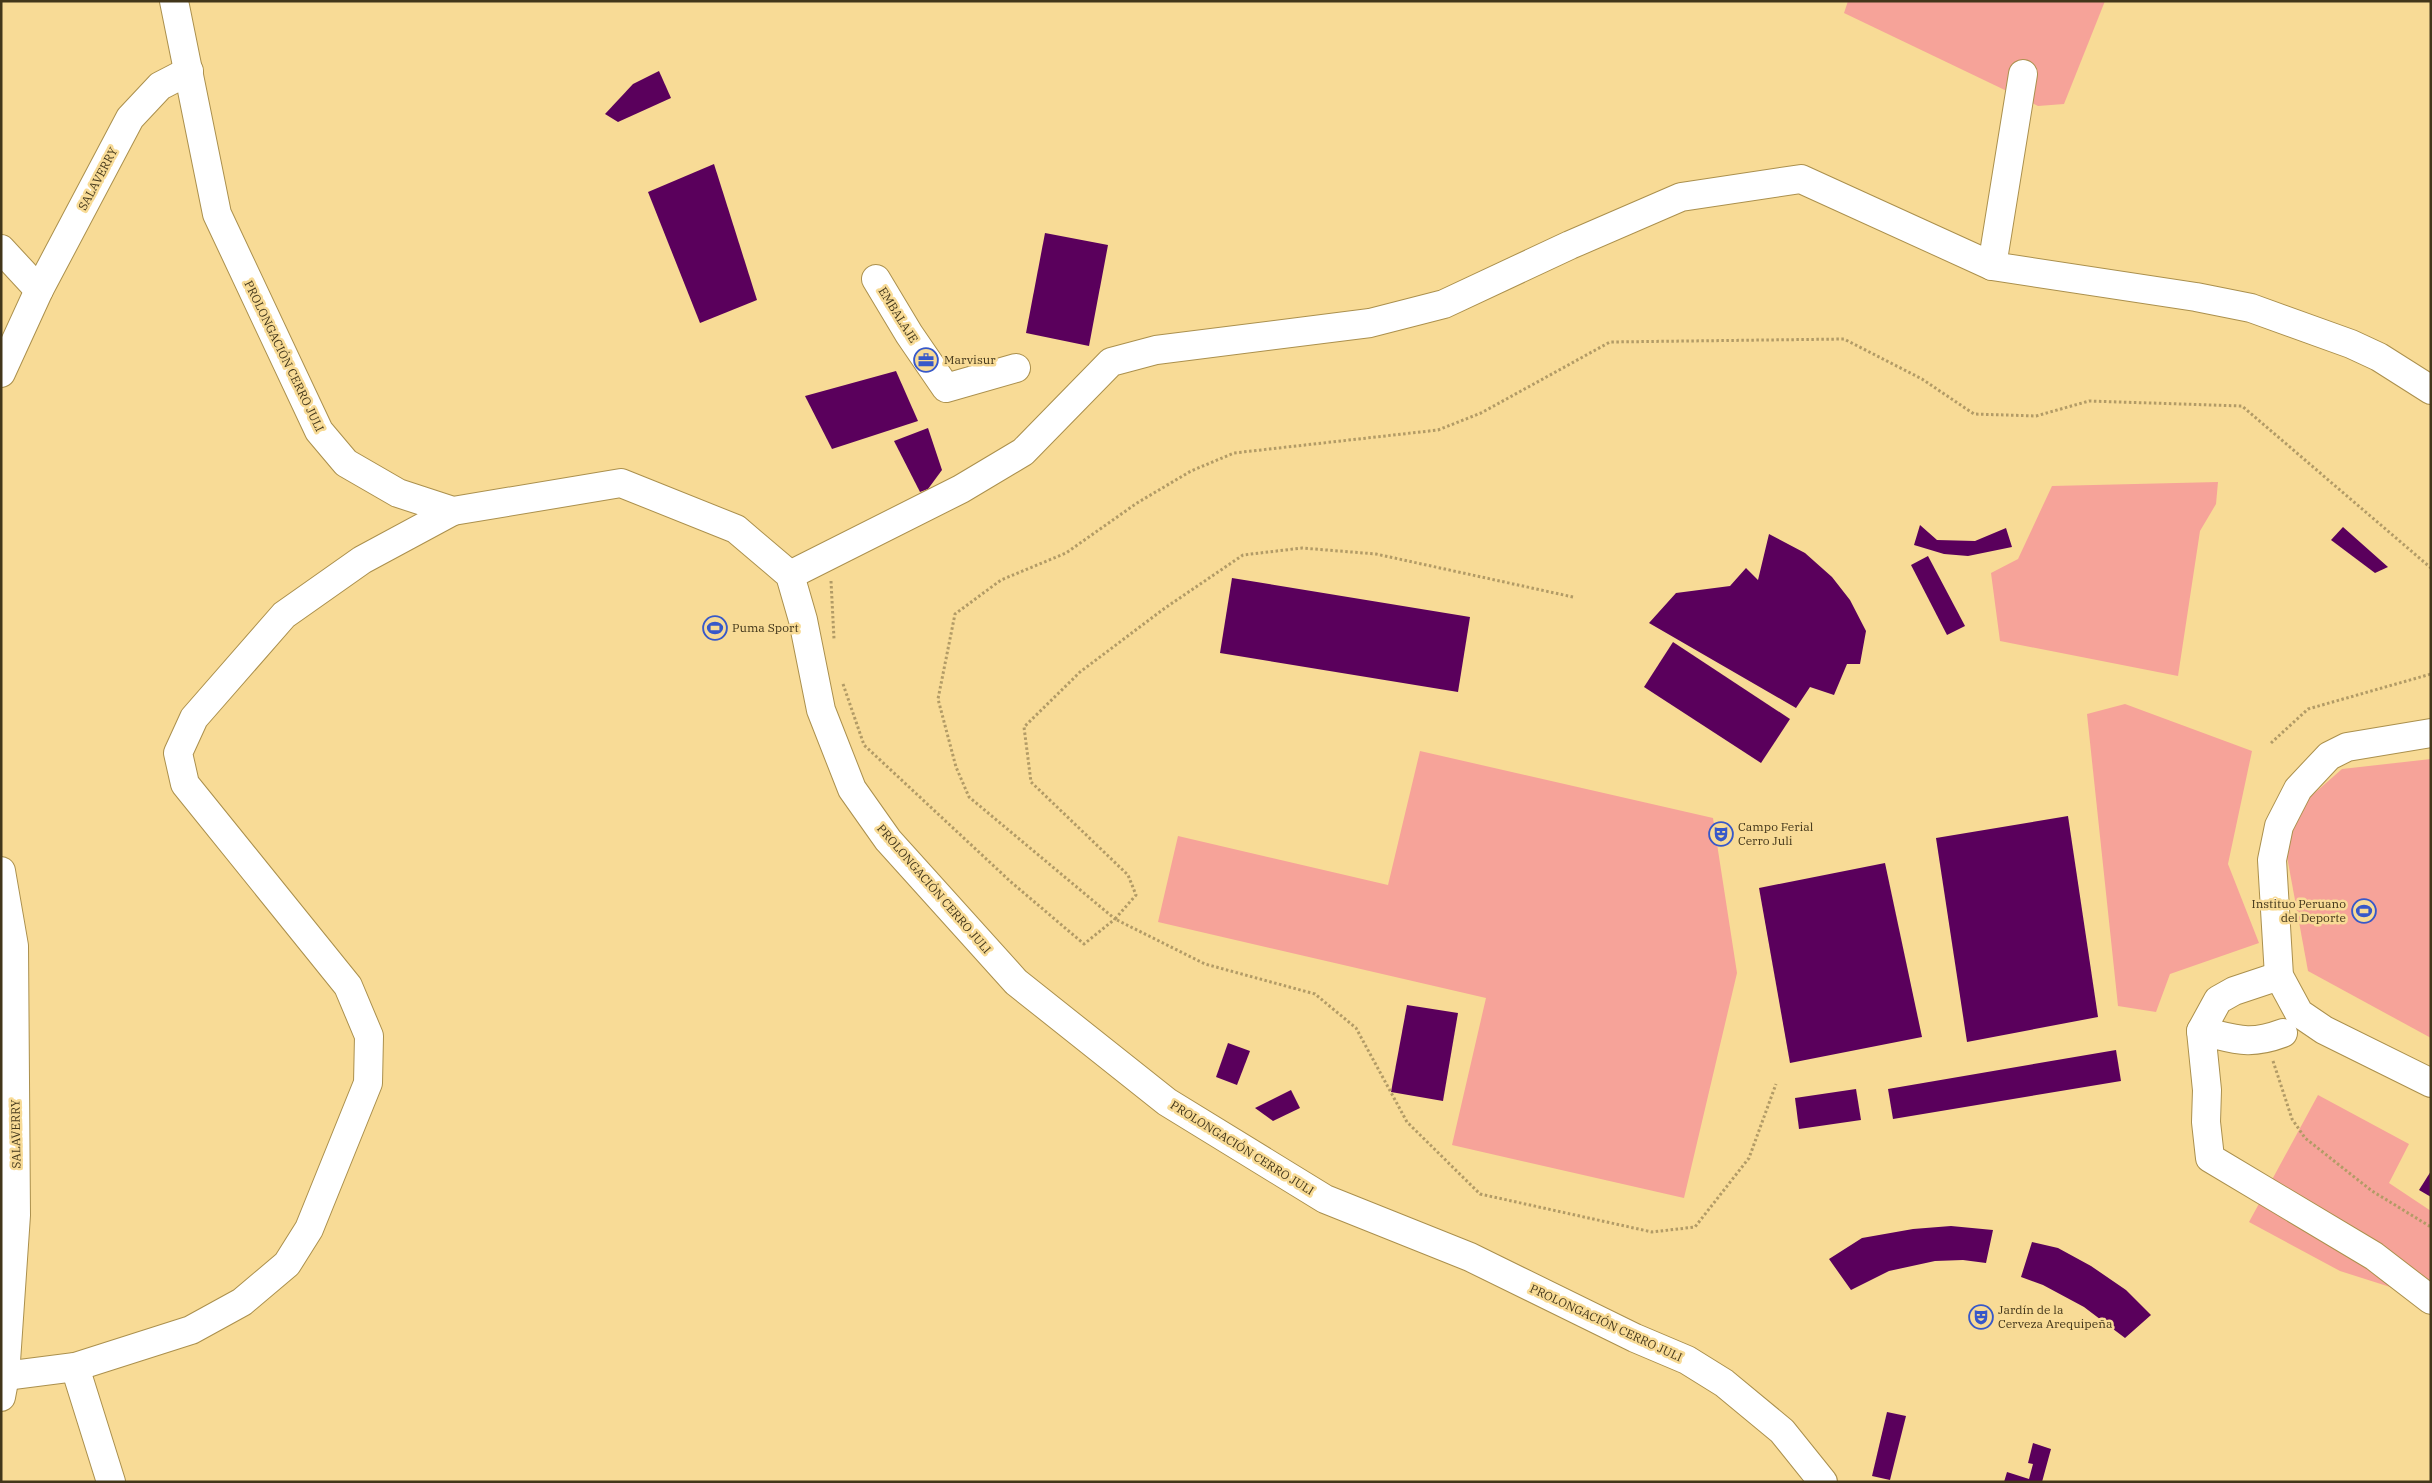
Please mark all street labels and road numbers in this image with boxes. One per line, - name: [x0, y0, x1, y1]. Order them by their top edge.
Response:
- street label: SALAVERRY: [75, 144, 121, 213]
- street label: PROLONGACIÓN CERRO JULI: [241, 278, 328, 434]
- street label: EMBALAJE: [875, 284, 921, 345]
- street label: PROLONGACIÓN CERRO JULI: [874, 821, 995, 956]
- street label: PROLONGACIÓN CERRO JULI: [1168, 1097, 1317, 1198]
- street label: SALAVERRY: [7, 1099, 24, 1169]
- street label: PROLONGACIÓN CERRO JULI: [1528, 1281, 1685, 1365]

